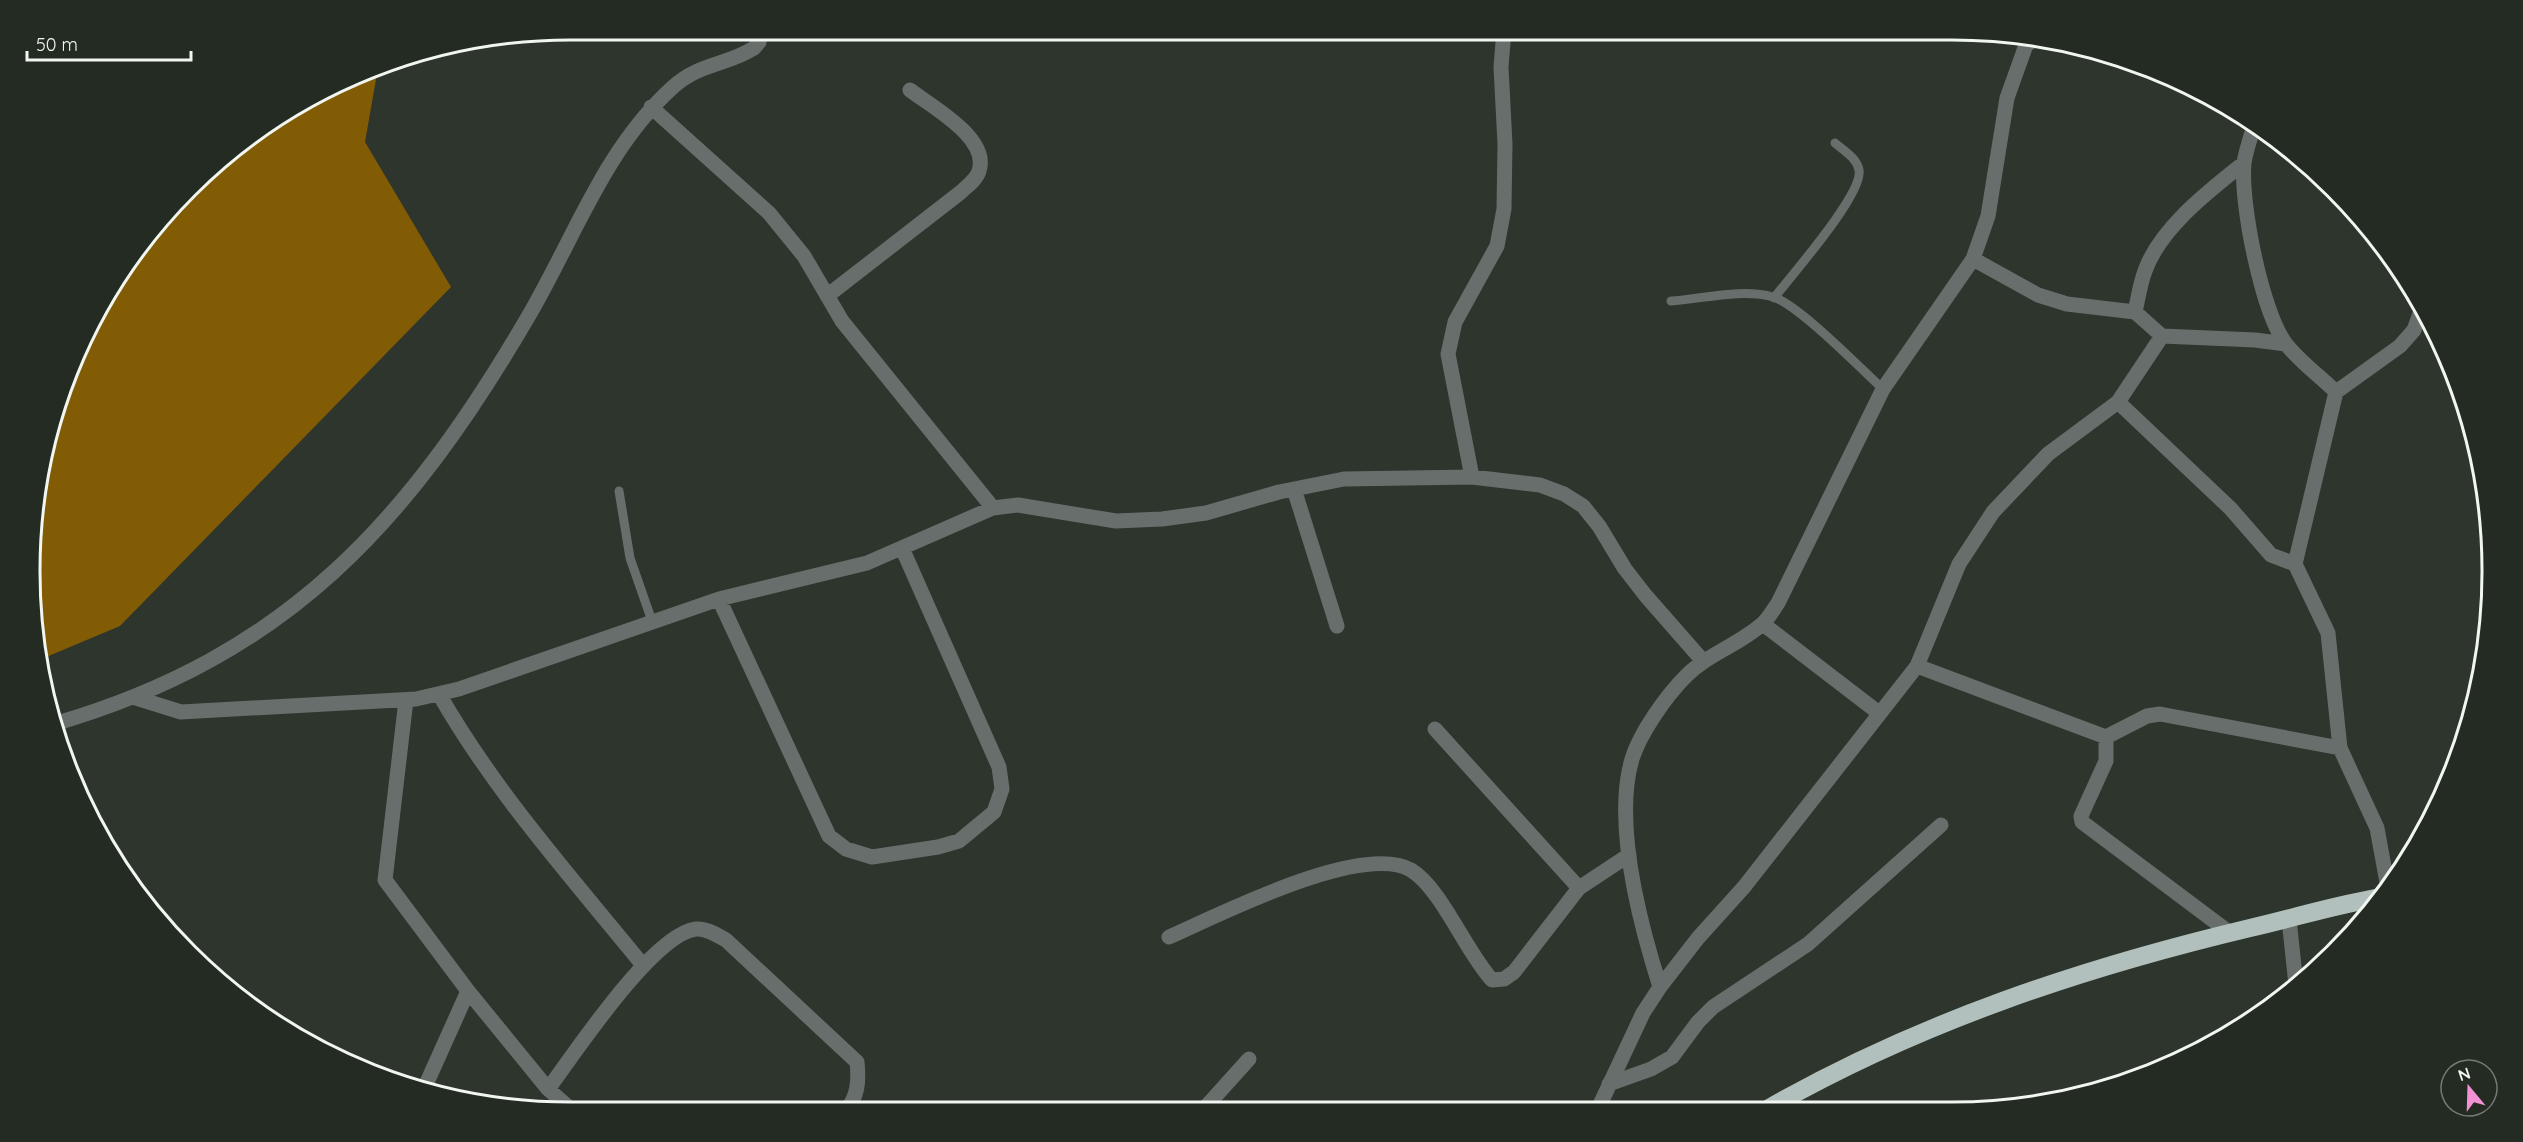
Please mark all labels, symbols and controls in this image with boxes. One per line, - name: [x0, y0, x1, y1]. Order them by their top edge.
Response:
- scale bar: [27, 24, 190, 62]
- text: 50 m: [36, 33, 78, 56]
- north arrow: [2439, 1058, 2499, 1118]
- text: N: [2455, 1062, 2473, 1085]

